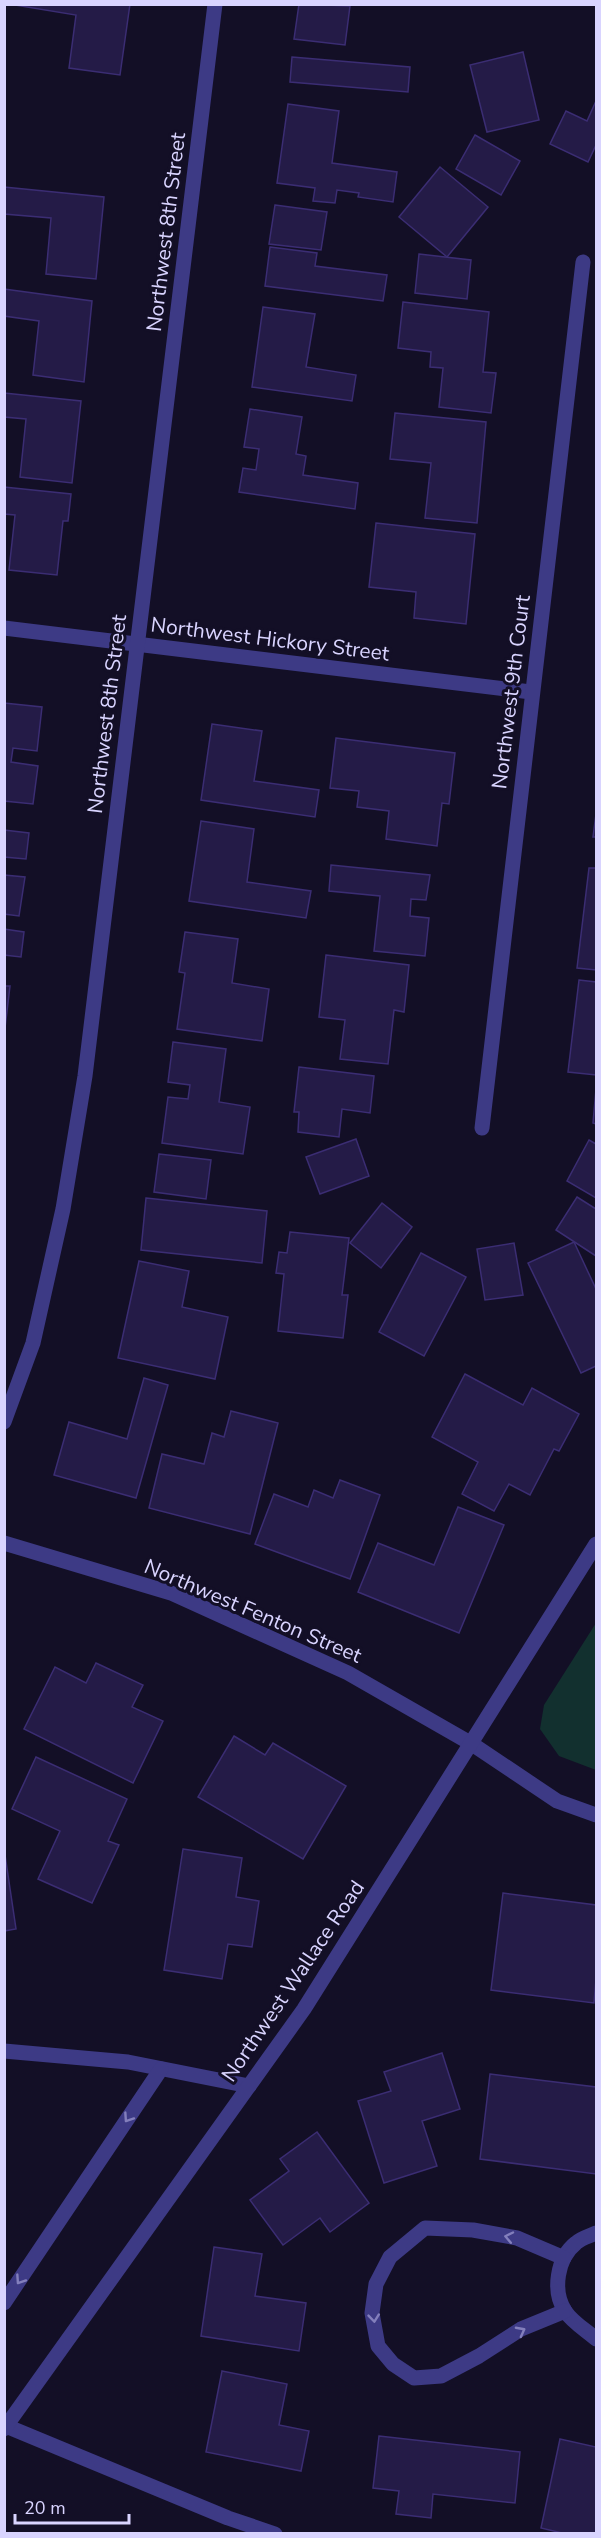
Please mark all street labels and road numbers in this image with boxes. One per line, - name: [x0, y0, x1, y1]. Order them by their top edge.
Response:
- street label: Northwest 8th Street: [140, 130, 192, 333]
- street label: Northwest 9th Court: [485, 593, 537, 791]
- street label: Northwest Hickory Street: [149, 610, 391, 668]
- street label: Northwest 8th Street: [81, 612, 133, 815]
- street label: Northwest Fenton Street: [140, 1552, 367, 1670]
- street label: Northwest Wallace Road: [215, 1875, 371, 2087]

